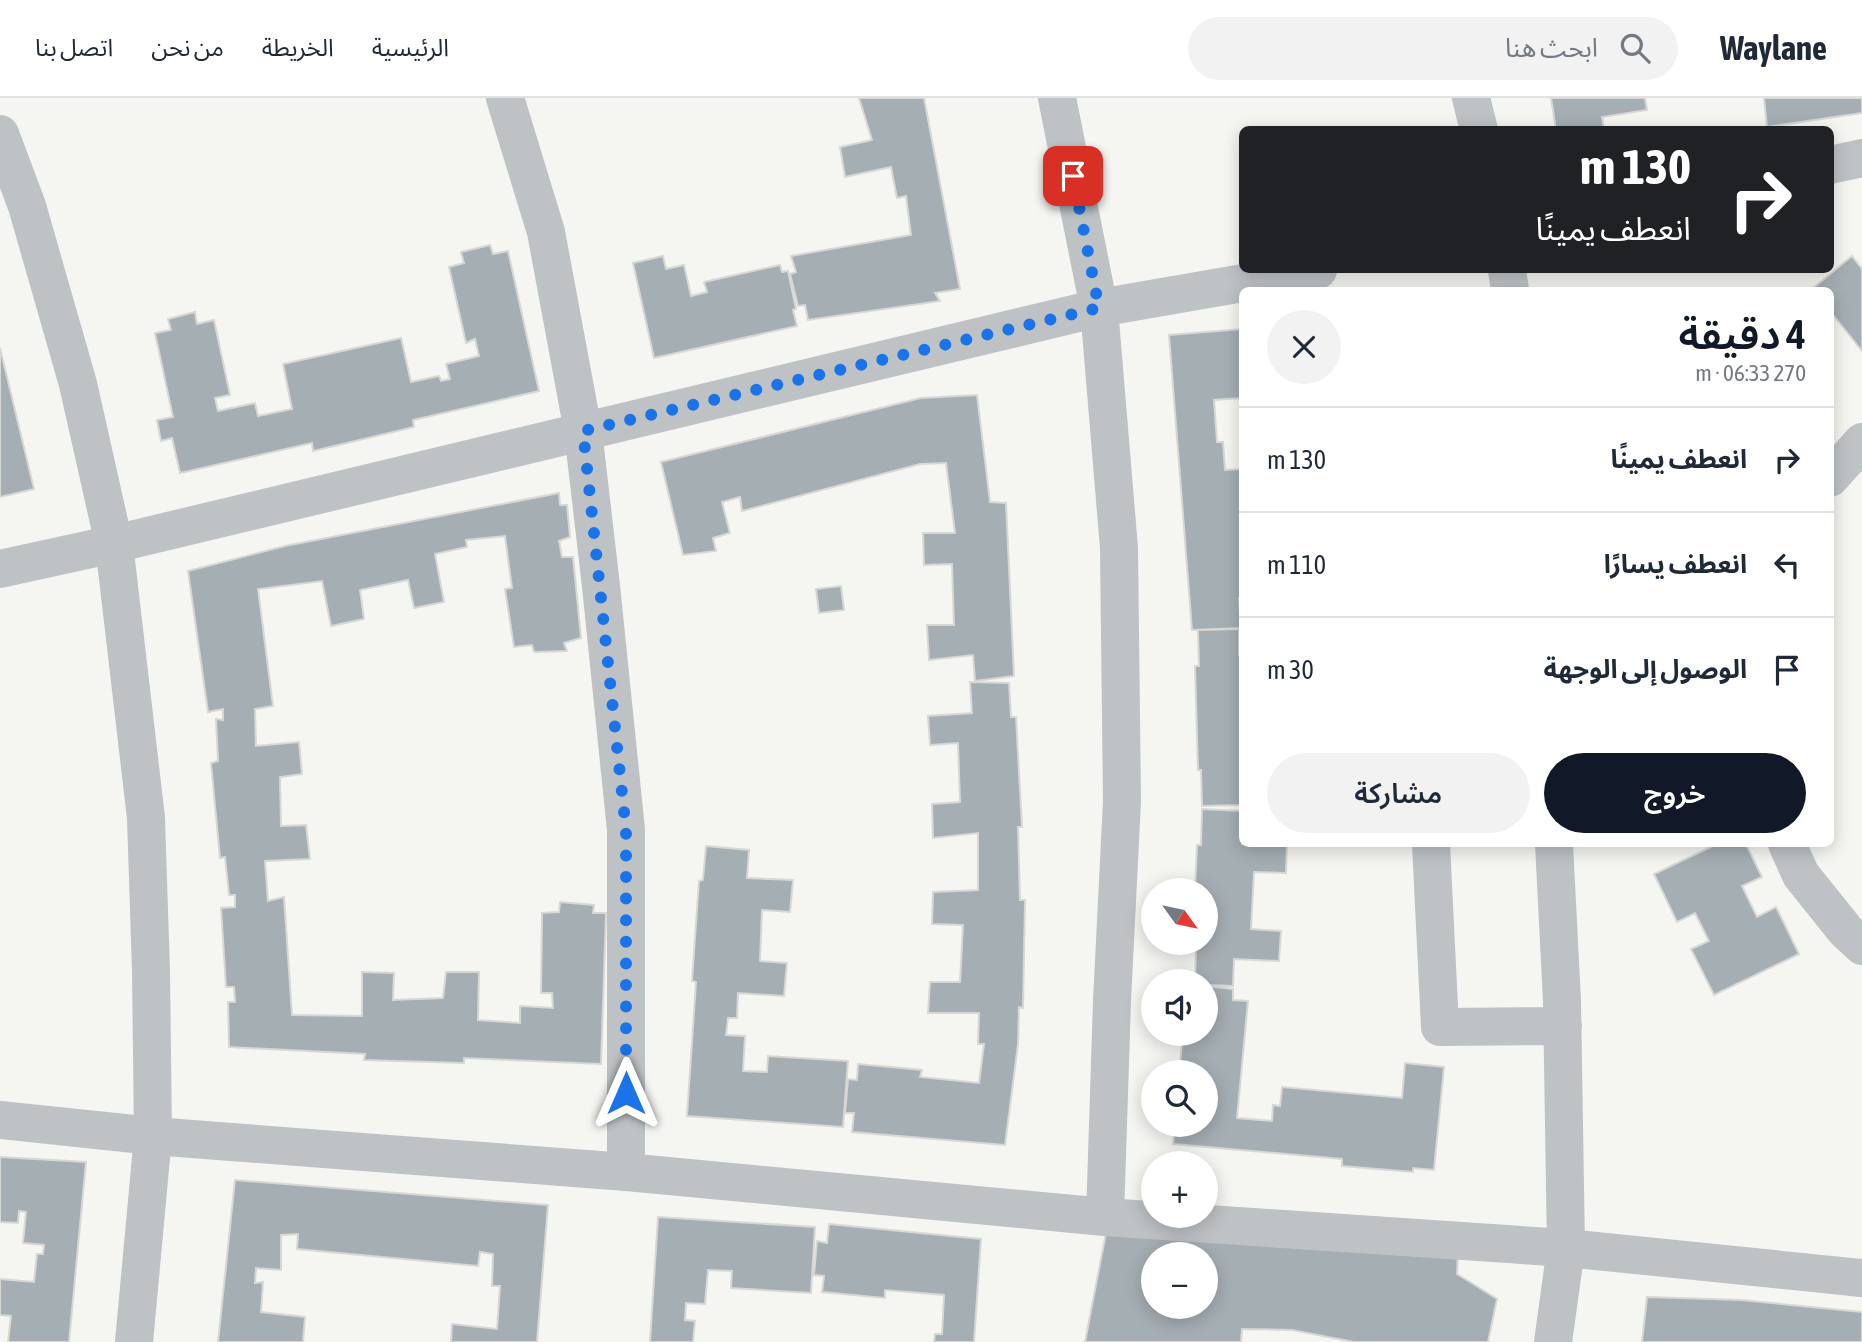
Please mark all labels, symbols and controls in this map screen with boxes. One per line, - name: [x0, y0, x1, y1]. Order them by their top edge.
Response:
- search box: [1188, 17, 1678, 80]
- icon: search: [1616, 29, 1654, 67]
- text: Waylane: [1720, 29, 1827, 67]
- text: ابحث هنا: [1505, 33, 1598, 63]
- text: اتصل بنا: [35, 34, 113, 61]
- text: من نحن: [151, 34, 224, 61]
- text: الخريطة: [262, 34, 334, 61]
- text: الرئيسية: [372, 34, 449, 61]
- text: 130 m: [1580, 138, 1691, 194]
- pin: [1043, 146, 1103, 206]
- icon: right: [1715, 154, 1806, 245]
- icon: arrive: [1054, 157, 1092, 195]
- text: انعطف يمينًا: [1536, 210, 1691, 247]
- button: close: [1267, 310, 1341, 384]
- text: 4 دقيقة: [1679, 310, 1806, 358]
- text: 270 m · 06:33: [1695, 360, 1806, 386]
- icon: right: [1768, 441, 1806, 479]
- text: انعطف يمينًا: [1610, 444, 1747, 474]
- text: 130 m: [1267, 445, 1326, 475]
- icon: left: [1768, 546, 1806, 584]
- text: انعطف يسارًا: [1604, 549, 1747, 579]
- text: 110 m: [1267, 550, 1326, 580]
- icon: arrive: [1768, 651, 1806, 689]
- text: الوصول إلى الوجهة: [1544, 654, 1747, 684]
- text: 30 m: [1267, 655, 1314, 685]
- button: مشاركة: [1267, 753, 1530, 833]
- button: خروج: [1544, 753, 1806, 833]
- north arrow: [1141, 878, 1218, 956]
- map controls: [1141, 878, 1218, 1319]
- button: sound: [1141, 969, 1218, 1046]
- position arrow: [589, 1056, 663, 1130]
- button: search: [1141, 1060, 1218, 1137]
- button: +: [1141, 1151, 1218, 1228]
- button: −: [1141, 1242, 1218, 1319]

